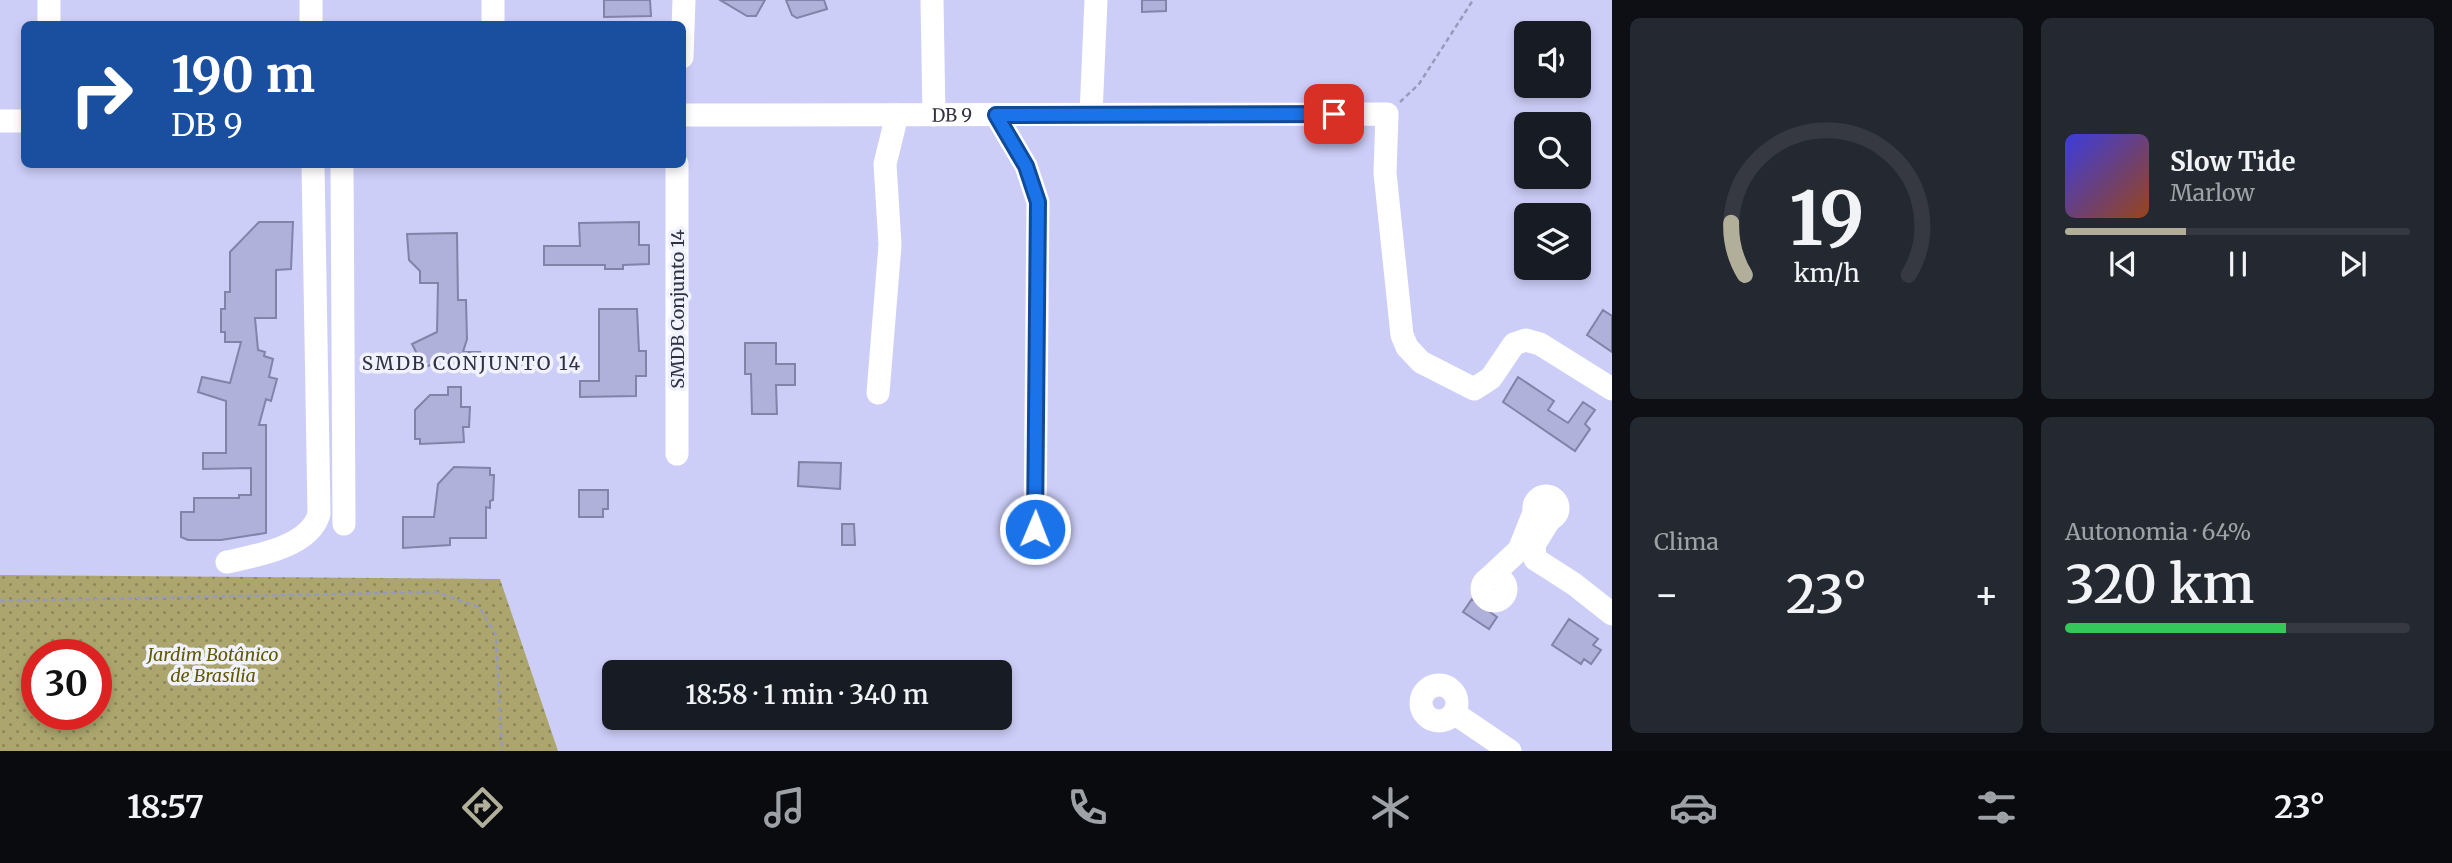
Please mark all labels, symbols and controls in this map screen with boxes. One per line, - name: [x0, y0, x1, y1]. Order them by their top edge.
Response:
- map controls: [1514, 21, 1591, 280]
- button: sound: [1514, 21, 1591, 98]
- text: 190 m: [171, 44, 315, 105]
- icon: right: [56, 49, 147, 140]
- pin: [1304, 84, 1364, 144]
- icon: arrive: [1315, 95, 1353, 133]
- street label: DB 9: [932, 103, 972, 126]
- text: DB 9: [171, 105, 243, 145]
- button: search: [1514, 112, 1591, 189]
- text: Slow Tide: [2170, 145, 2296, 178]
- text: 19: [1789, 173, 1864, 265]
- text: Marlow: [2170, 178, 2255, 207]
- button: layers: [1514, 203, 1591, 280]
- street label: SMDB Conjunto 14: [666, 229, 689, 389]
- icon: previous: [2104, 245, 2142, 283]
- icon: pause: [2219, 245, 2257, 283]
- icon: next: [2334, 245, 2372, 283]
- text: km/h: [1793, 257, 1860, 289]
- district label: SMDB CONJUNTO 14: [362, 351, 582, 375]
- position arrow: [998, 492, 1072, 566]
- text: Autonomia · 64%: [2065, 517, 2251, 546]
- text: Clima: [1654, 527, 1719, 556]
- text: 320 km: [2065, 552, 2254, 617]
- text: 23°: [1786, 562, 1867, 627]
- text: −: [1654, 571, 1679, 618]
- text: +: [1974, 571, 1999, 618]
- speed limit sign: 30: [21, 639, 112, 730]
- park label: Jardim Botânico de Brasília: [146, 643, 278, 687]
- text: 18:58 · 1 min · 340 m: [685, 678, 929, 711]
- icon: directions: [458, 783, 507, 832]
- icon: music: [760, 783, 809, 832]
- icon: phone: [1063, 783, 1112, 832]
- icon: climate: [1366, 783, 1415, 832]
- icon: car: [1669, 783, 1718, 832]
- icon: filters: [1972, 783, 2021, 832]
- text: 18:57: [127, 787, 204, 827]
- text: 23°: [2274, 787, 2325, 827]

